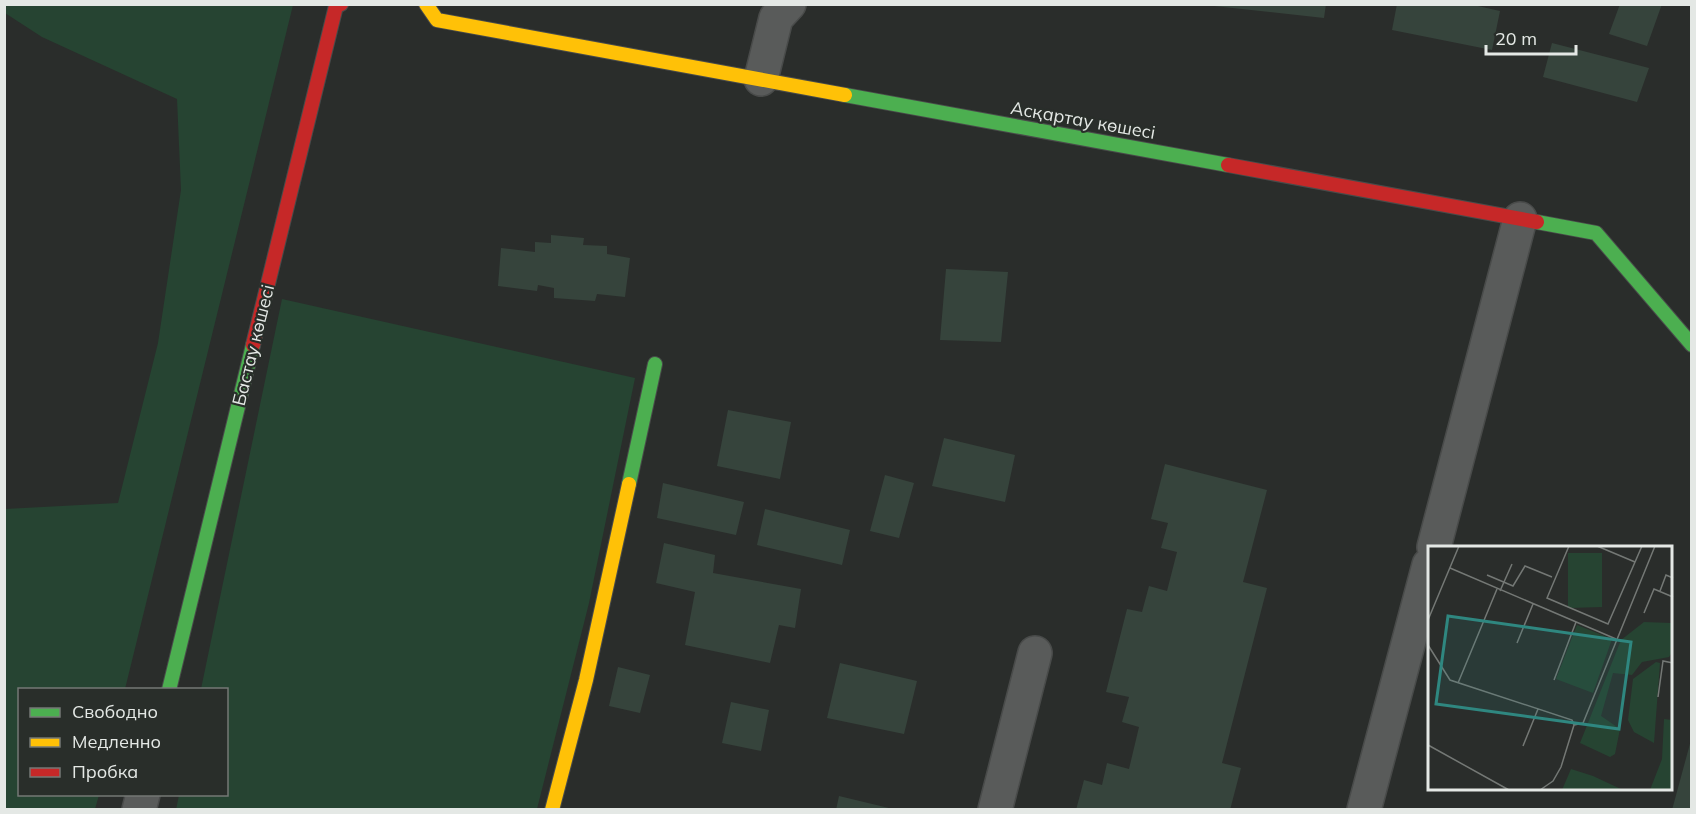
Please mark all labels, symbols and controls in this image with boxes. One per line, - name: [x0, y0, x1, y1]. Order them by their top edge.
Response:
- scale bar: [1486, 18, 1576, 56]
- text: 20 m: [1495, 27, 1537, 50]
- street label: Асқартау көшесі: [1009, 96, 1157, 144]
- street label: Бастау көшесі: [227, 282, 279, 408]
- inset map: [1428, 546, 1672, 790]
- legend: [18, 688, 228, 796]
- text: Свободно: [72, 700, 158, 723]
- text: Медленно: [72, 730, 161, 753]
- text: Пробка: [72, 760, 138, 783]

